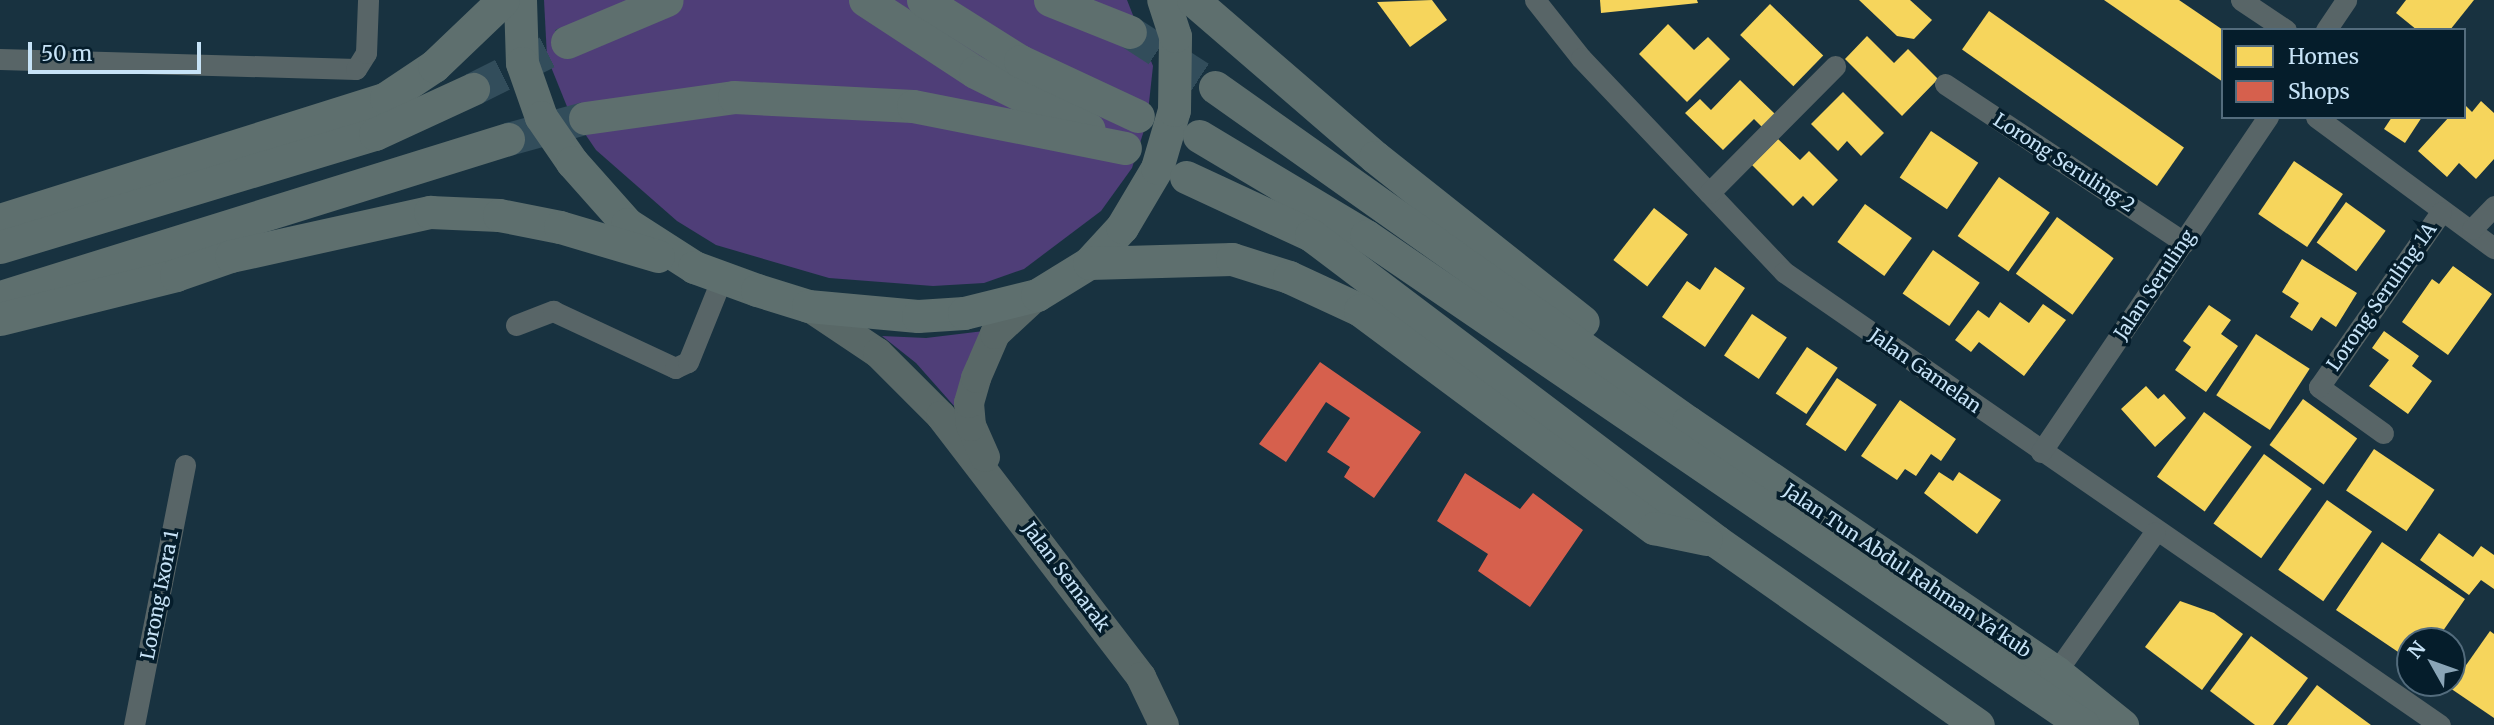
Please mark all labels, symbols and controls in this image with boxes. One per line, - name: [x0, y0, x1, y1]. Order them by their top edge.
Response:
- scale bar: [32, 28, 205, 72]
- legend: [2221, 28, 2466, 119]
- text: 50 m: [41, 40, 92, 67]
- text: Homes: [2288, 43, 2359, 70]
- text: Shops: [2288, 78, 2350, 105]
- street label: Lorong Seruling 2: [1989, 109, 2139, 217]
- street label: Lorong Seruling 1A: [2322, 219, 2442, 375]
- street label: Jalan Seruling: [2110, 226, 2200, 344]
- street label: Jalan Gamelan: [1865, 324, 1985, 418]
- street label: Jalan Tun Abdul Rahman Ya'kub: [1779, 479, 2035, 663]
- street label: Jalan Semarak: [1017, 518, 1115, 636]
- street label: Lorong Ixora 1: [136, 529, 184, 661]
- north arrow: [2396, 627, 2466, 697]
- text: N: [2402, 636, 2430, 663]

